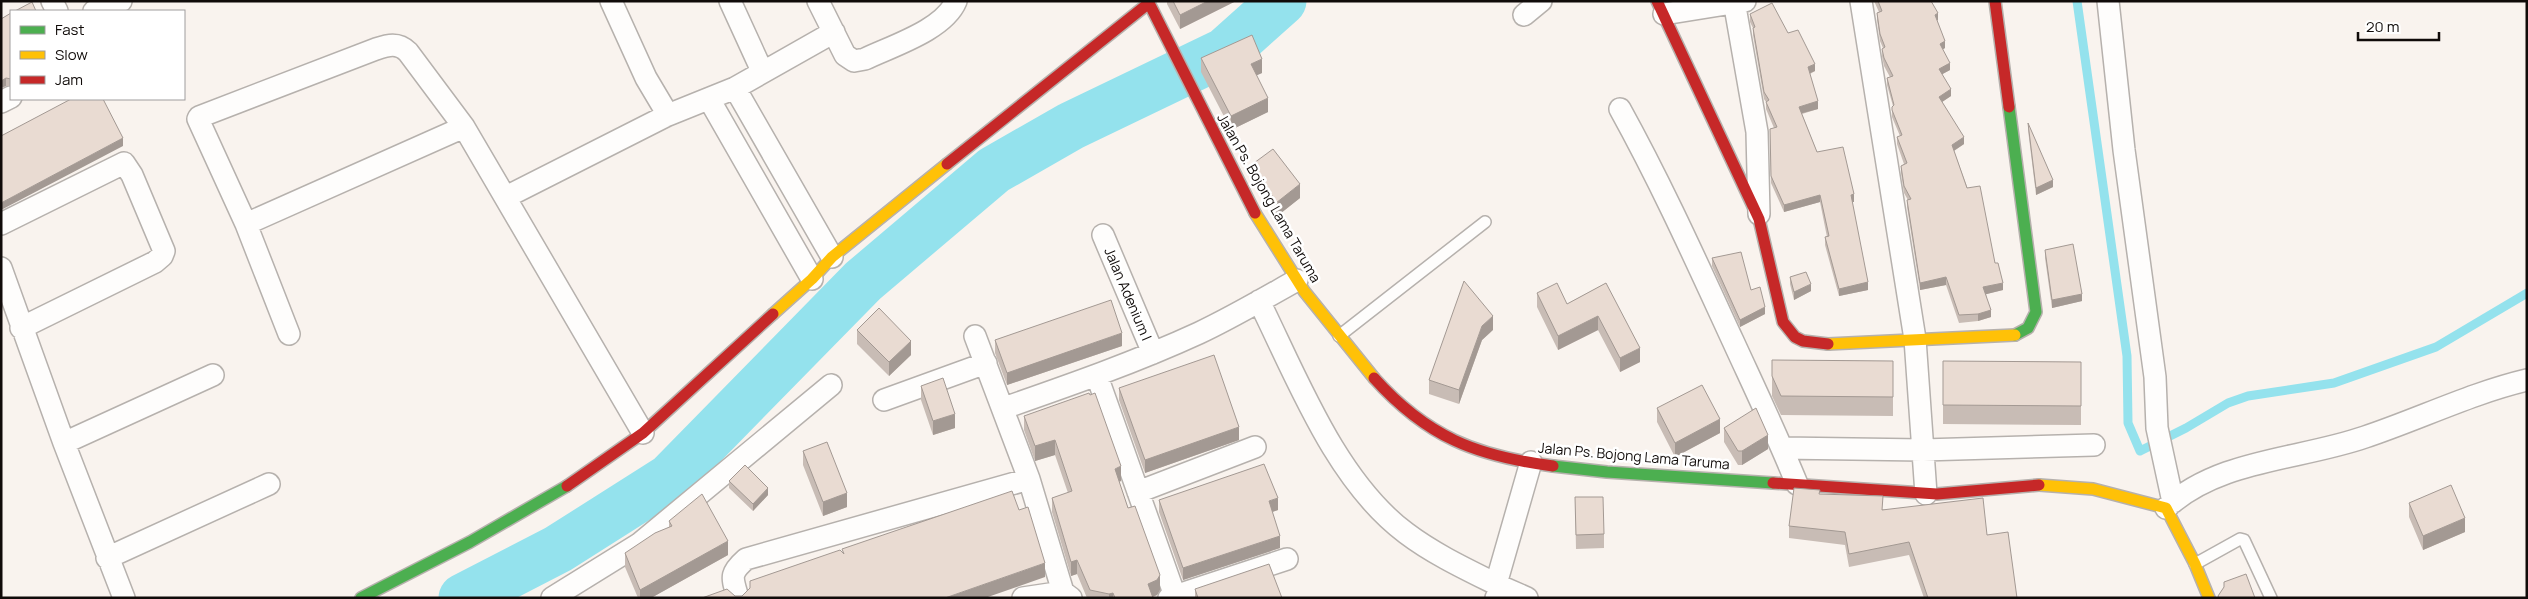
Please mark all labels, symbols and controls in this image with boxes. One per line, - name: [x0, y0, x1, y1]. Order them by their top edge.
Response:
- legend: [10, 10, 185, 100]
- scale bar: [2358, 10, 2439, 42]
- text: 20 m: [2366, 16, 2399, 37]
- text: Fast: [55, 19, 84, 40]
- text: Slow: [55, 44, 88, 65]
- text: Jam: [55, 69, 83, 90]
- street label: Jalan Ps. Bojong Lama Taruma: [1213, 110, 1326, 286]
- street label: Jalan Adenium I: [1100, 244, 1157, 343]
- street label: Jalan Ps. Bojong Lama Taruma: [1537, 438, 1731, 473]

